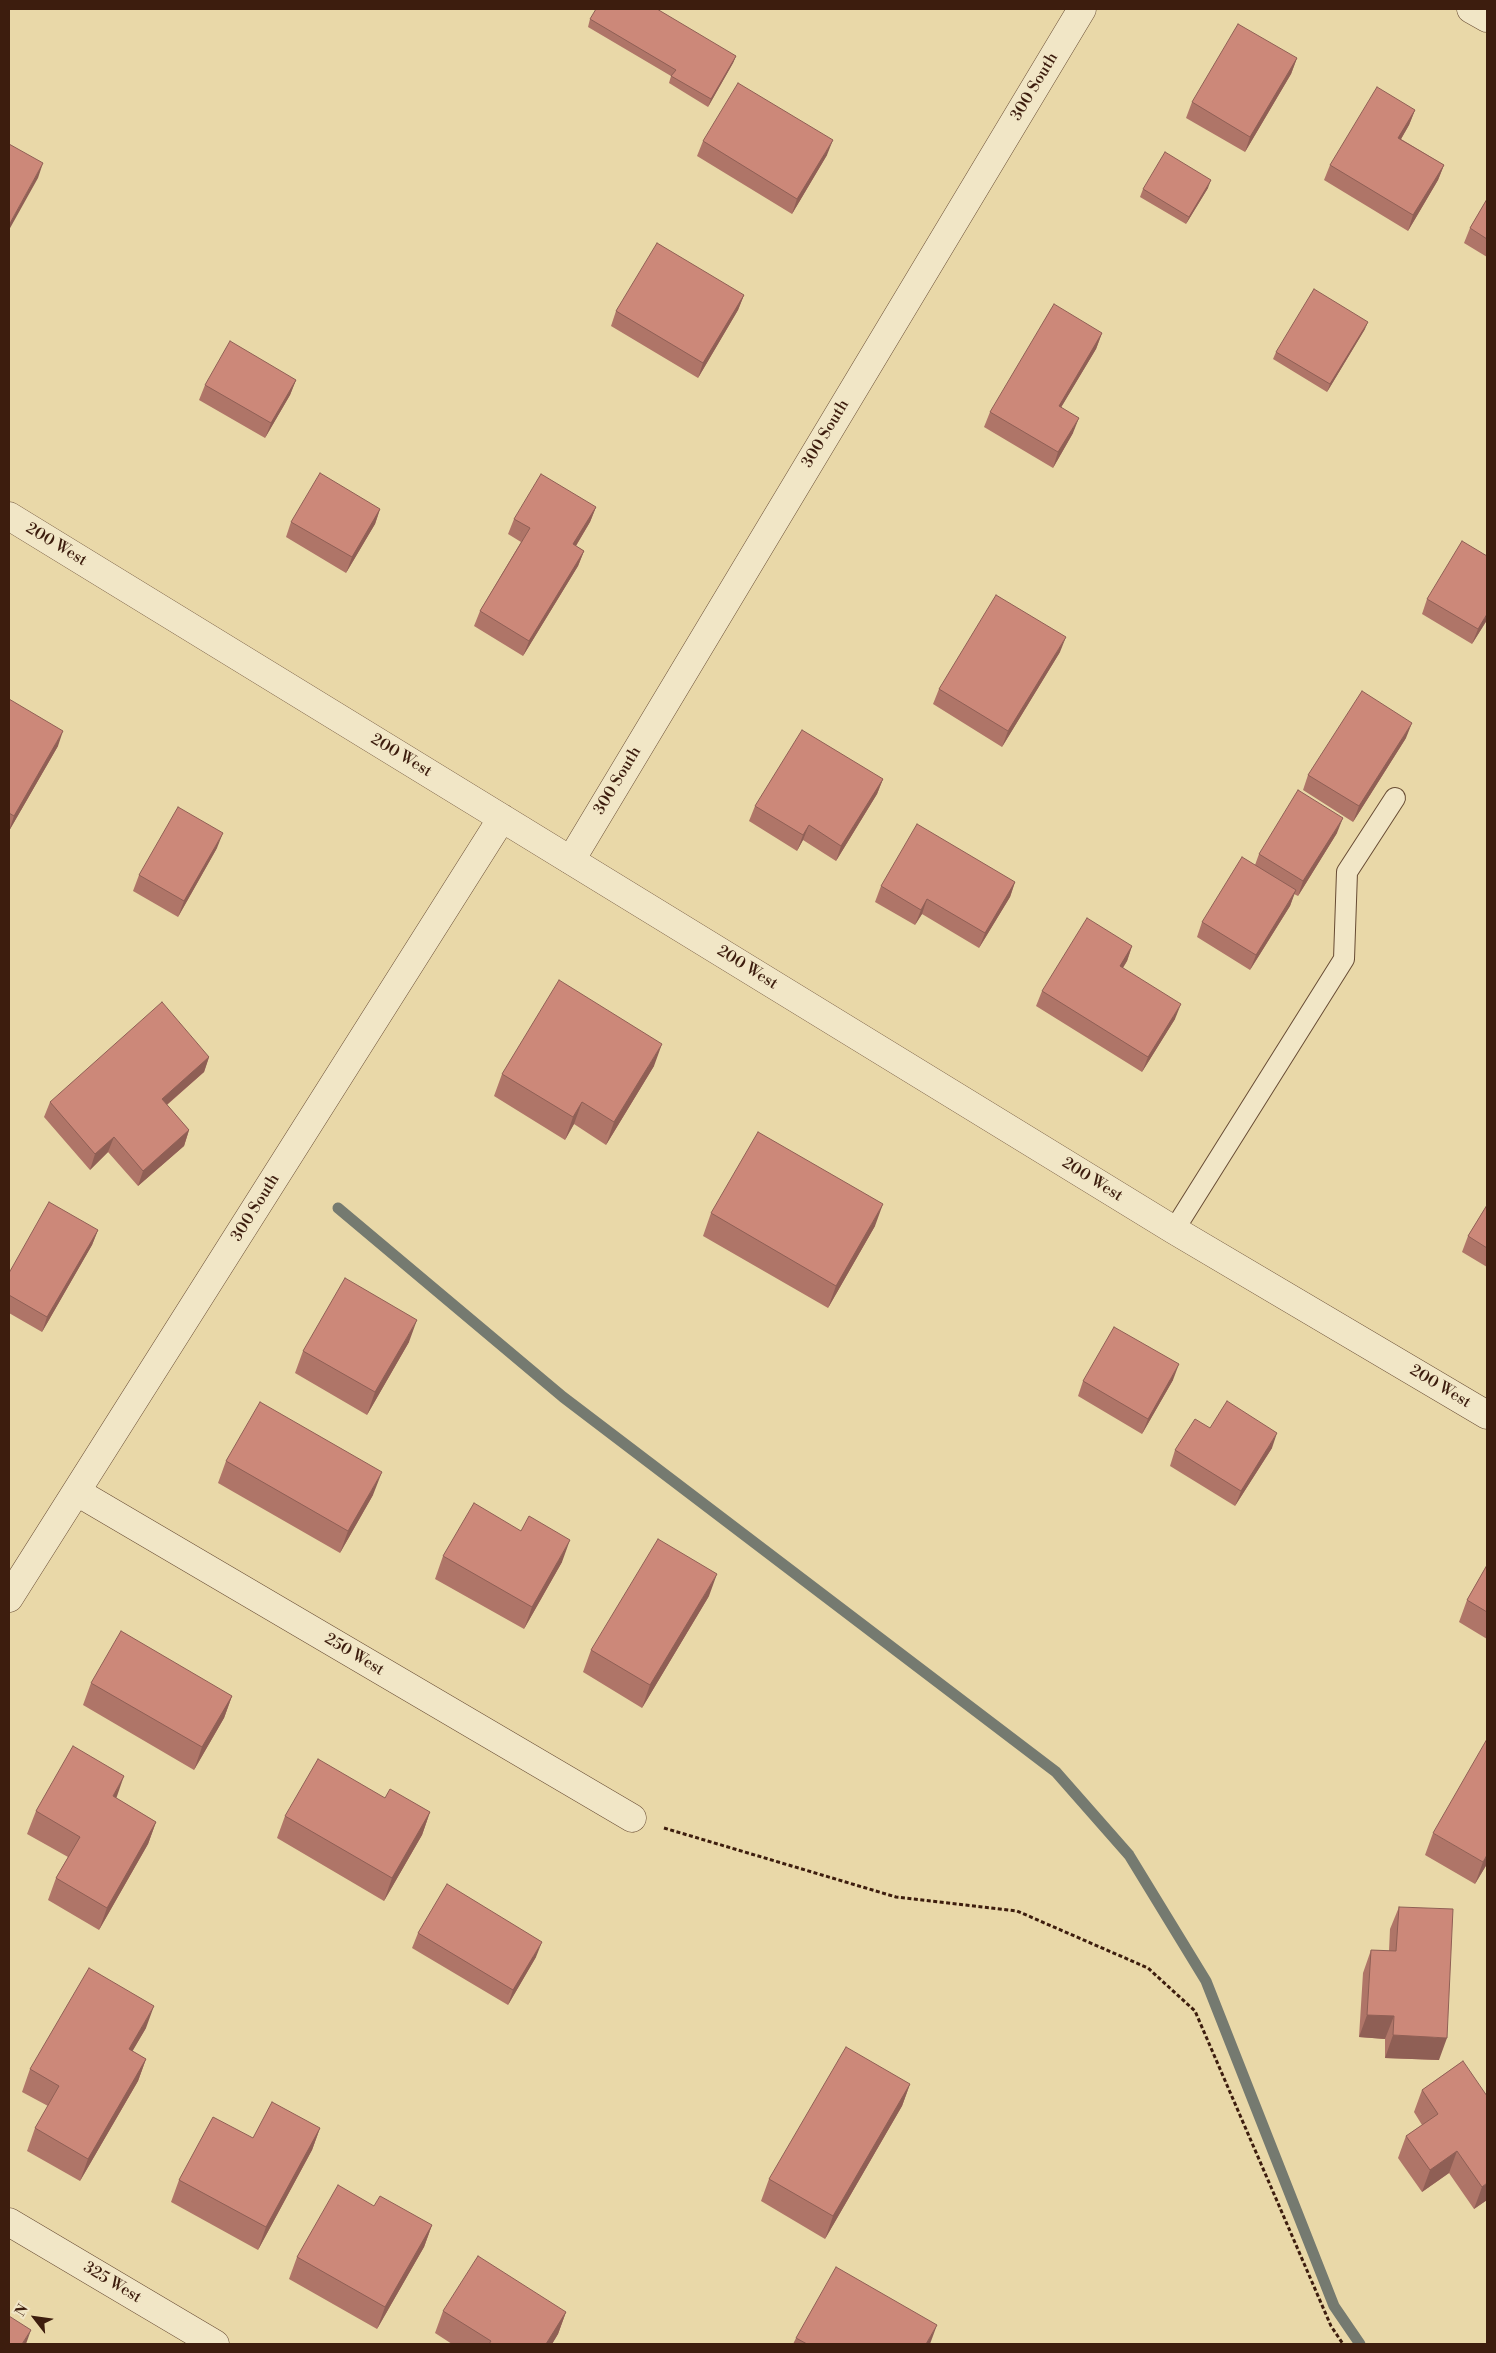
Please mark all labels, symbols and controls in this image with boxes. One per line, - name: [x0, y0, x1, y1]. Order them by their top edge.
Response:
- street label: 300 South: [1007, 49, 1063, 125]
- street label: 300 South: [798, 396, 854, 472]
- street label: 200 West: [22, 519, 90, 571]
- street label: 200 West: [367, 730, 435, 782]
- street label: 300 South: [590, 743, 646, 819]
- street label: 200 West: [713, 942, 781, 994]
- street label: 200 West: [1058, 1154, 1126, 1206]
- street label: 300 South: [228, 1171, 284, 1245]
- street label: 200 West: [1406, 1361, 1474, 1413]
- street label: 250 West: [321, 1630, 387, 1680]
- street label: 325 West: [79, 2258, 145, 2308]
- north arrow: [10, 2293, 60, 2343]
- text: N: [11, 2301, 33, 2320]

